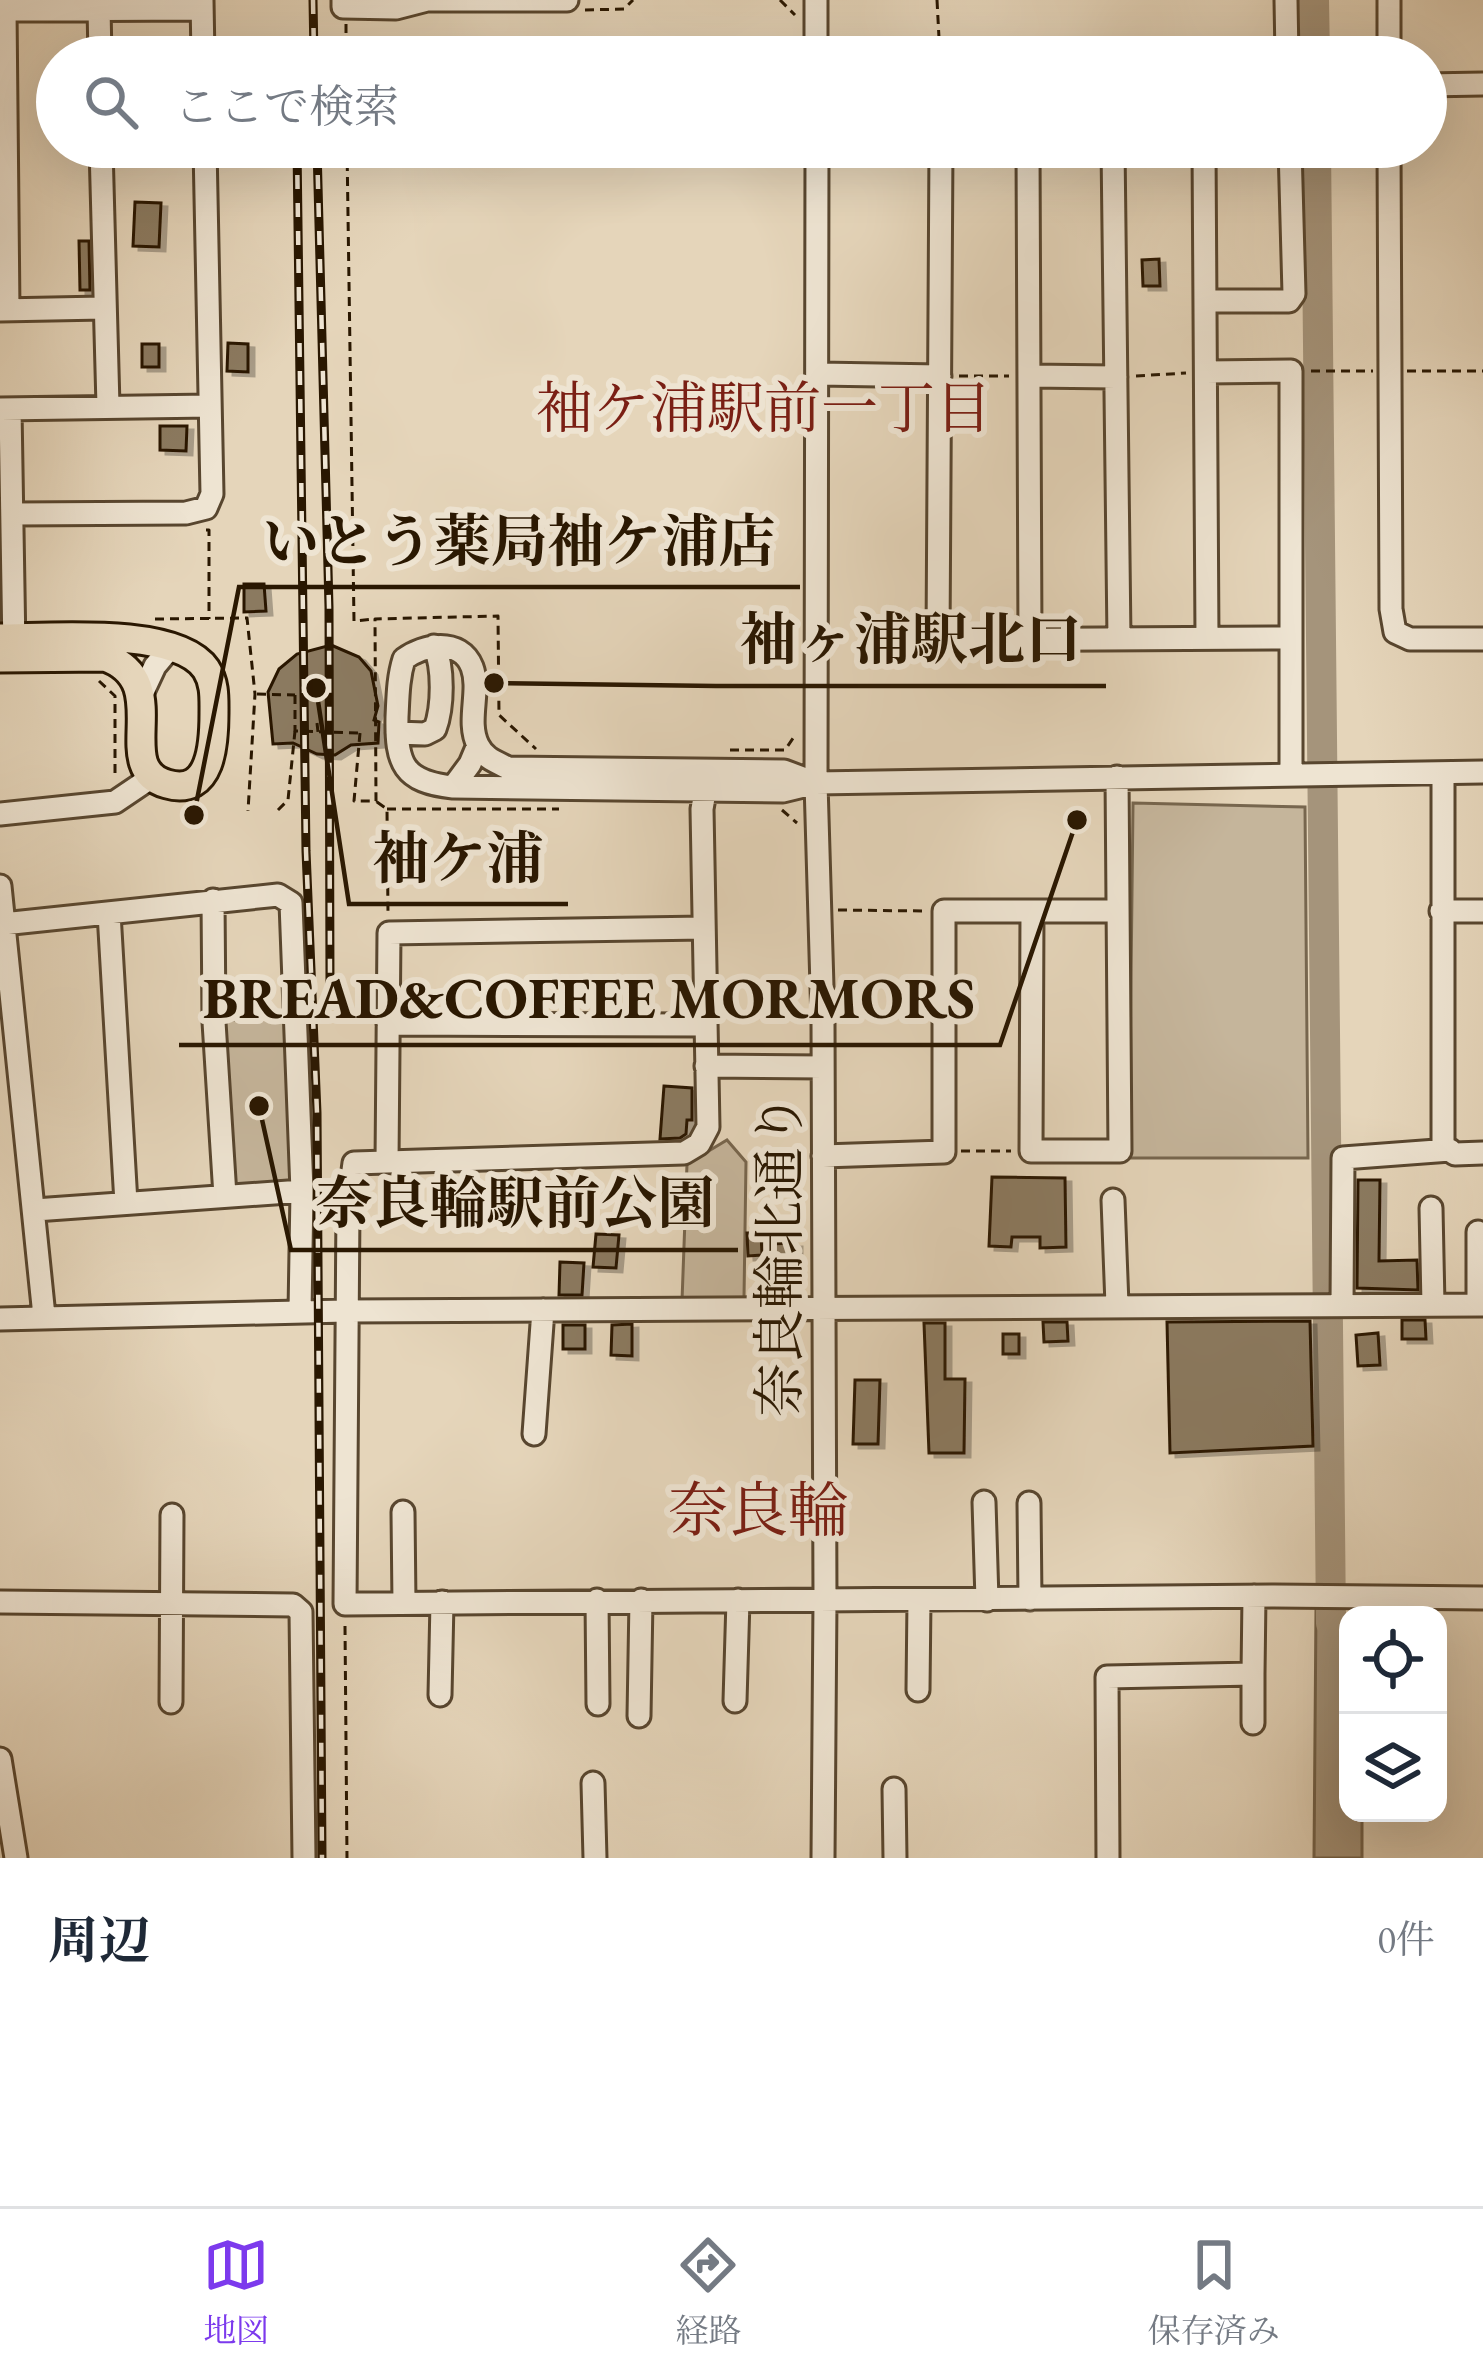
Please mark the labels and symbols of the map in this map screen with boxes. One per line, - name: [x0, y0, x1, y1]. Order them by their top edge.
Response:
- district label: 袖ケ浦駅前一丁目: [536, 371, 992, 445]
- callout: いとう薬局袖ケ浦店: [239, 494, 800, 587]
- text: いとう薬局袖ケ浦店: [263, 504, 776, 578]
- callout: 袖ヶ浦駅北口: [716, 593, 1106, 686]
- text: 袖ヶ浦駅北口: [740, 602, 1082, 676]
- callout: 袖ケ浦: [349, 811, 568, 904]
- text: 袖ケ浦: [373, 821, 544, 895]
- callout: BREAD&COFFEE MORMORS: [179, 952, 1000, 1045]
- text: BREAD&COFFEE MORMORS: [203, 961, 975, 1035]
- street label: 奈良輪北通り: [744, 1093, 814, 1417]
- callout: 奈良輪駅前公園: [291, 1157, 738, 1250]
- text: 奈良輪駅前公園: [316, 1166, 715, 1240]
- district label: 奈良輪: [668, 1471, 848, 1549]

